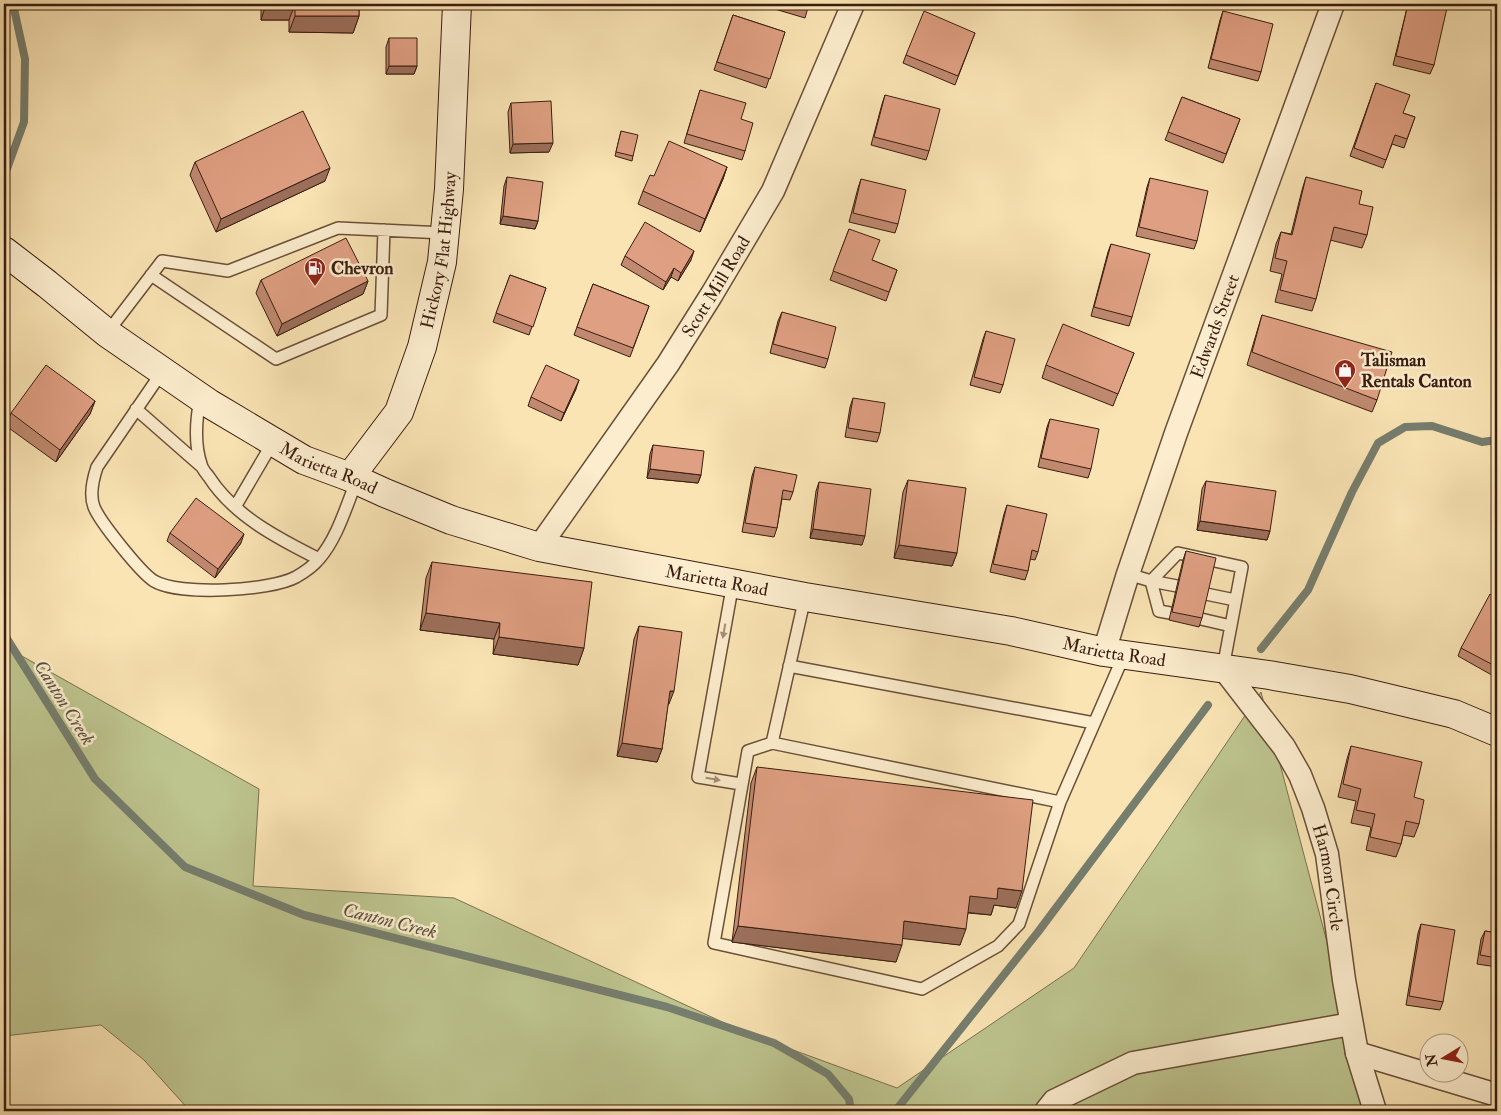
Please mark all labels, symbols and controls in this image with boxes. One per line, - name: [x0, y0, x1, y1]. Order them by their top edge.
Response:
- street label: Hickory Flat Highway: [416, 170, 462, 331]
- street label: Scott Mill Road: [677, 232, 756, 342]
- fuel station icon: Chevron: [303, 256, 327, 287]
- place label: Chevron: [331, 257, 394, 280]
- street label: Edwards Street: [1186, 271, 1245, 382]
- place label: Talisman Rentals Canton: [1360, 349, 1472, 393]
- shop icon: Talisman Rentals Canton: [1333, 358, 1357, 389]
- street label: Marietta Road: [275, 437, 381, 500]
- street label: Marietta Road: [663, 560, 770, 602]
- one-way arrow: [720, 624, 728, 640]
- street label: Marietta Road: [1060, 632, 1167, 672]
- water label: Canton Creek: [28, 655, 100, 750]
- one-way arrow: [705, 776, 721, 784]
- street label: Harmon Circle: [1307, 821, 1348, 933]
- water label: Canton Creek: [340, 898, 439, 944]
- north arrow: [1418, 1032, 1468, 1082]
- text: N: [1422, 1052, 1441, 1069]

